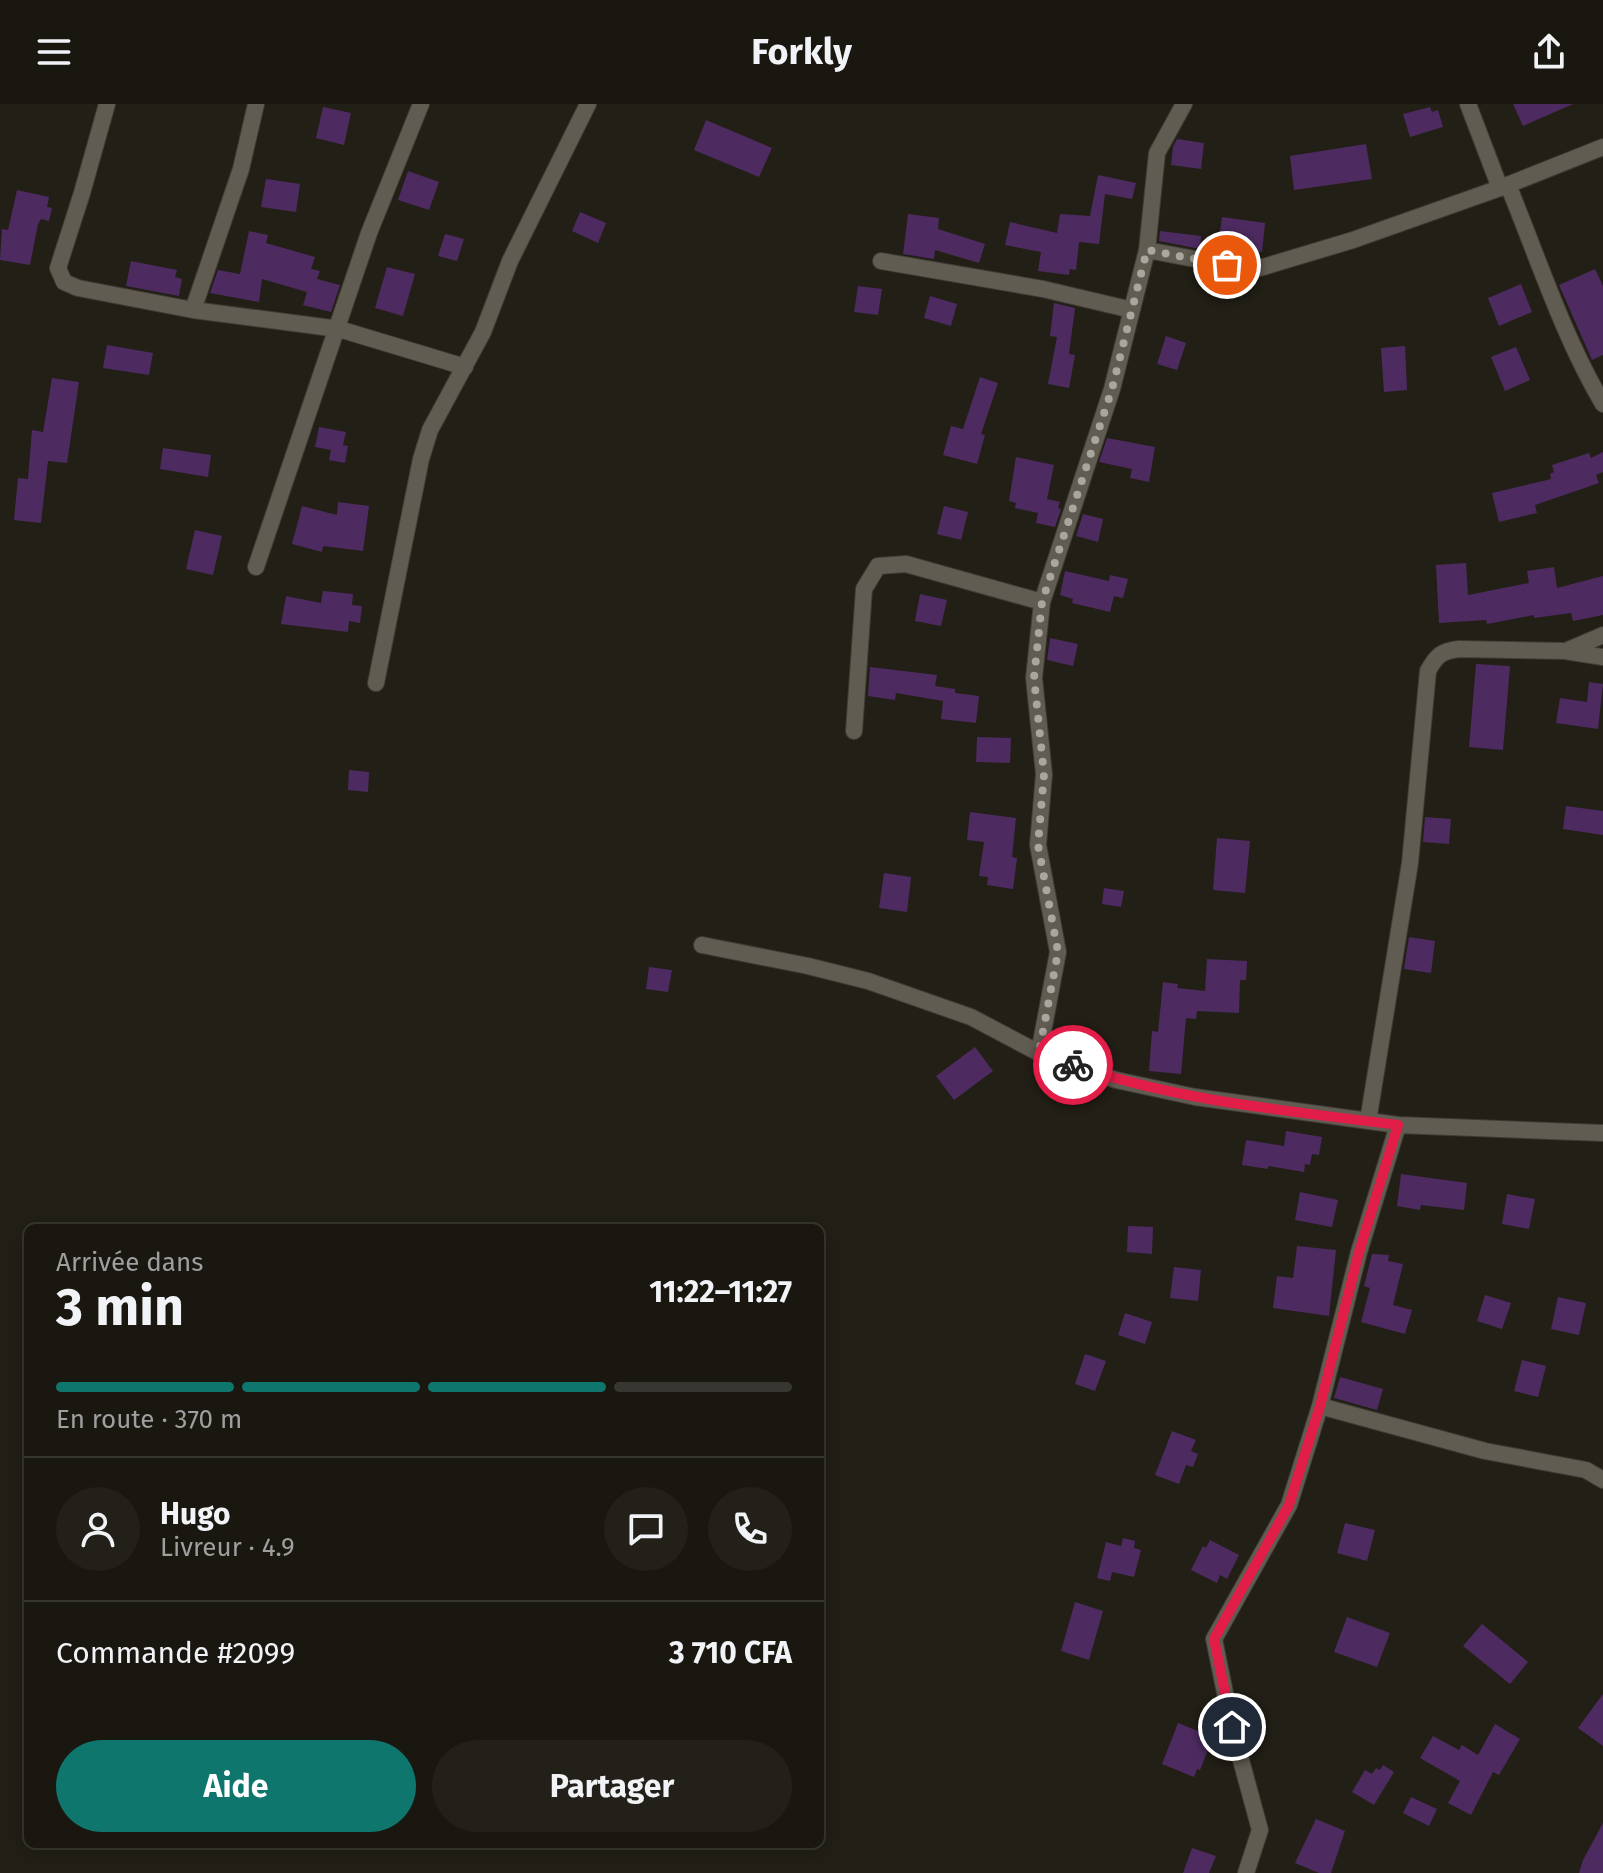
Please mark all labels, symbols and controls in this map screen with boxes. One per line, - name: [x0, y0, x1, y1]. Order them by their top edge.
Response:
- icon: menu: [32, 30, 76, 74]
- text: Forkly: [751, 30, 852, 74]
- icon: share: [1527, 30, 1571, 74]
- pin: [1193, 231, 1261, 299]
- icon: bag: [1205, 243, 1249, 287]
- courier: [1033, 1025, 1113, 1105]
- icon: bike: [1051, 1043, 1095, 1087]
- text: Arrivée dans: [56, 1247, 203, 1278]
- text: 11:22–11:27: [649, 1274, 792, 1310]
- text: 3 min: [56, 1276, 184, 1339]
- text: En route · 370 m: [56, 1404, 242, 1435]
- button: person: [56, 1487, 140, 1571]
- button: chat: [604, 1487, 688, 1571]
- button: phone: [708, 1487, 792, 1571]
- text: Hugo: [160, 1496, 231, 1532]
- text: Livreur · 4.9: [160, 1532, 295, 1563]
- text: Commande #2099: [56, 1635, 295, 1671]
- text: 3 710 CFA: [669, 1635, 792, 1671]
- pin: [1198, 1693, 1266, 1761]
- icon: home: [1210, 1705, 1254, 1749]
- button: Aide: [56, 1740, 416, 1832]
- button: Partager: [432, 1740, 792, 1832]

